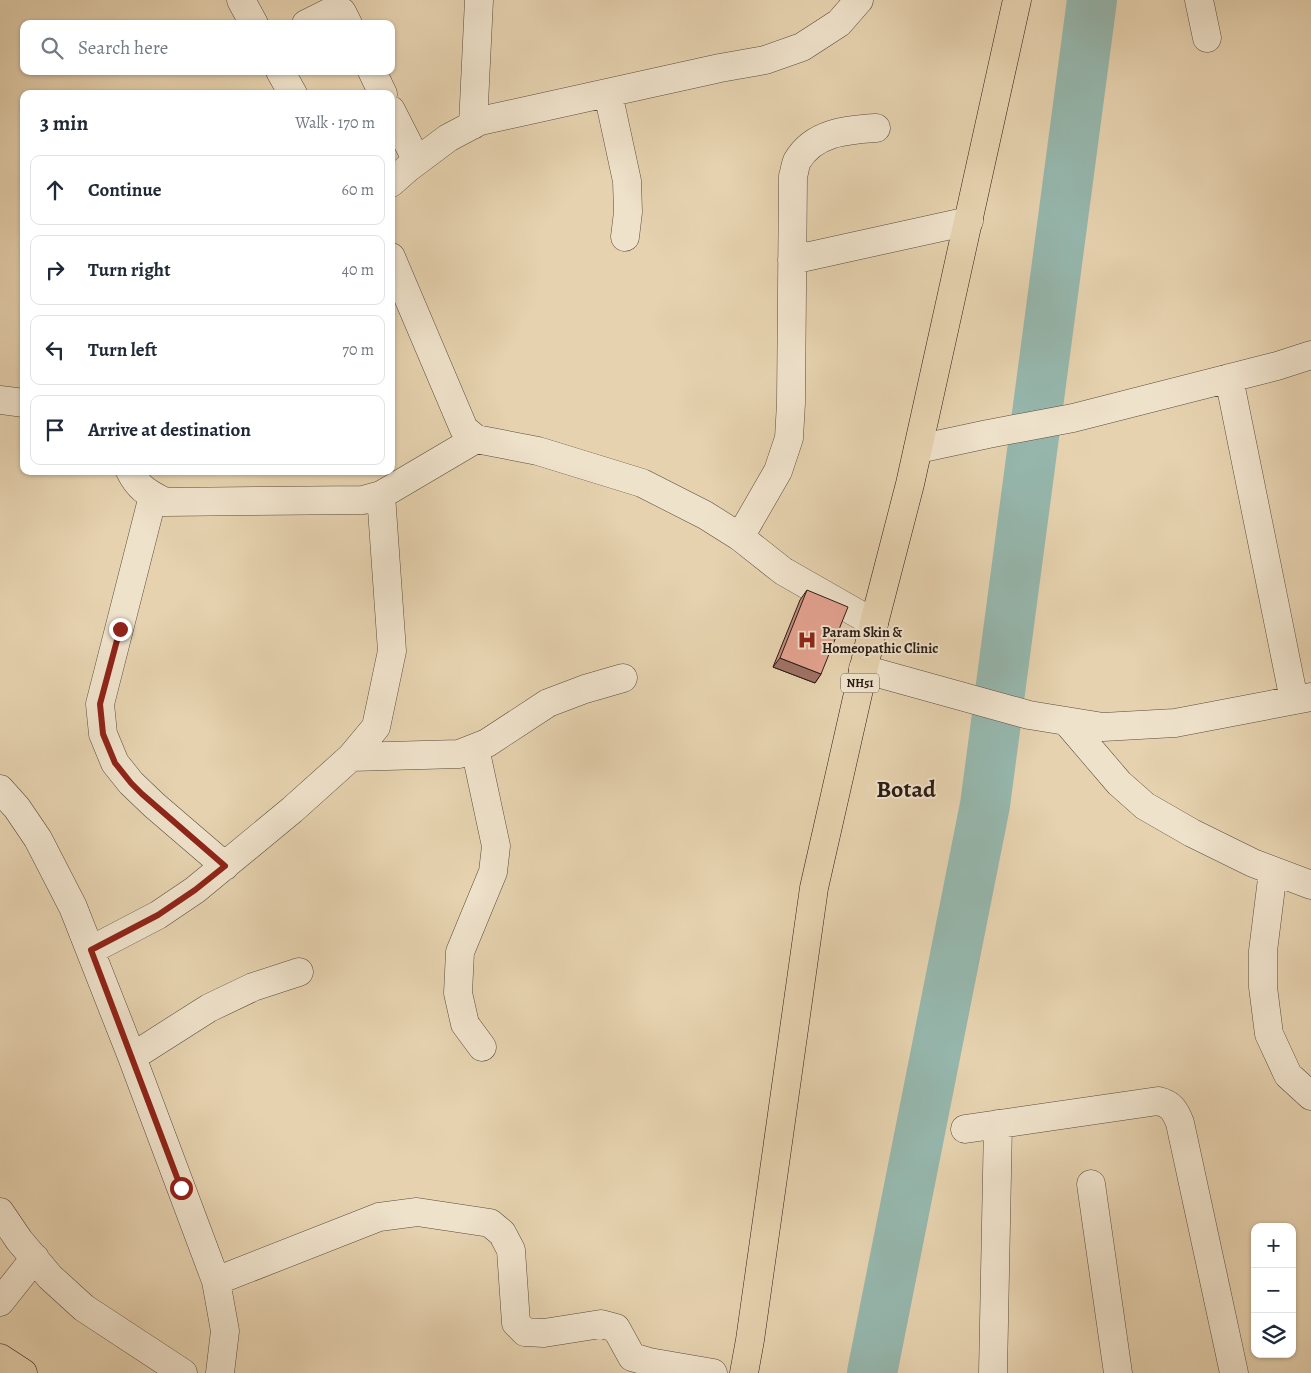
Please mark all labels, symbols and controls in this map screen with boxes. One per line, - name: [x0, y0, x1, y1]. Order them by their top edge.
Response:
- search box: [20, 20, 395, 75]
- icon: search: [38, 34, 66, 62]
- text: Search here: [78, 35, 168, 61]
- text: 3 min: [40, 109, 88, 137]
- text: Walk · 170 m: [295, 112, 375, 134]
- icon: ahead: [41, 176, 69, 204]
- text: Continue: [88, 177, 162, 203]
- text: 60 m: [342, 179, 374, 201]
- icon: right: [41, 256, 69, 284]
- text: Turn right: [88, 257, 170, 283]
- text: 40 m: [342, 259, 374, 281]
- icon: left: [41, 336, 69, 364]
- text: Turn left: [88, 337, 157, 363]
- text: 70 m: [342, 339, 374, 361]
- icon: arrive: [41, 416, 69, 444]
- text: Arrive at destination: [88, 417, 251, 443]
- route end: [109, 618, 132, 641]
- place label: Param Skin & Homeopathic Clinic: [822, 623, 938, 658]
- hospital icon: Param Skin & Homeopathic Clinic: [796, 629, 818, 651]
- road number: NH51: [841, 674, 879, 692]
- district label: Botad: [876, 773, 936, 805]
- route start: [170, 1177, 193, 1200]
- map controls: [1251, 1223, 1296, 1358]
- button: +: [1251, 1223, 1296, 1268]
- button: −: [1251, 1268, 1296, 1313]
- button: layers: [1251, 1313, 1296, 1358]

